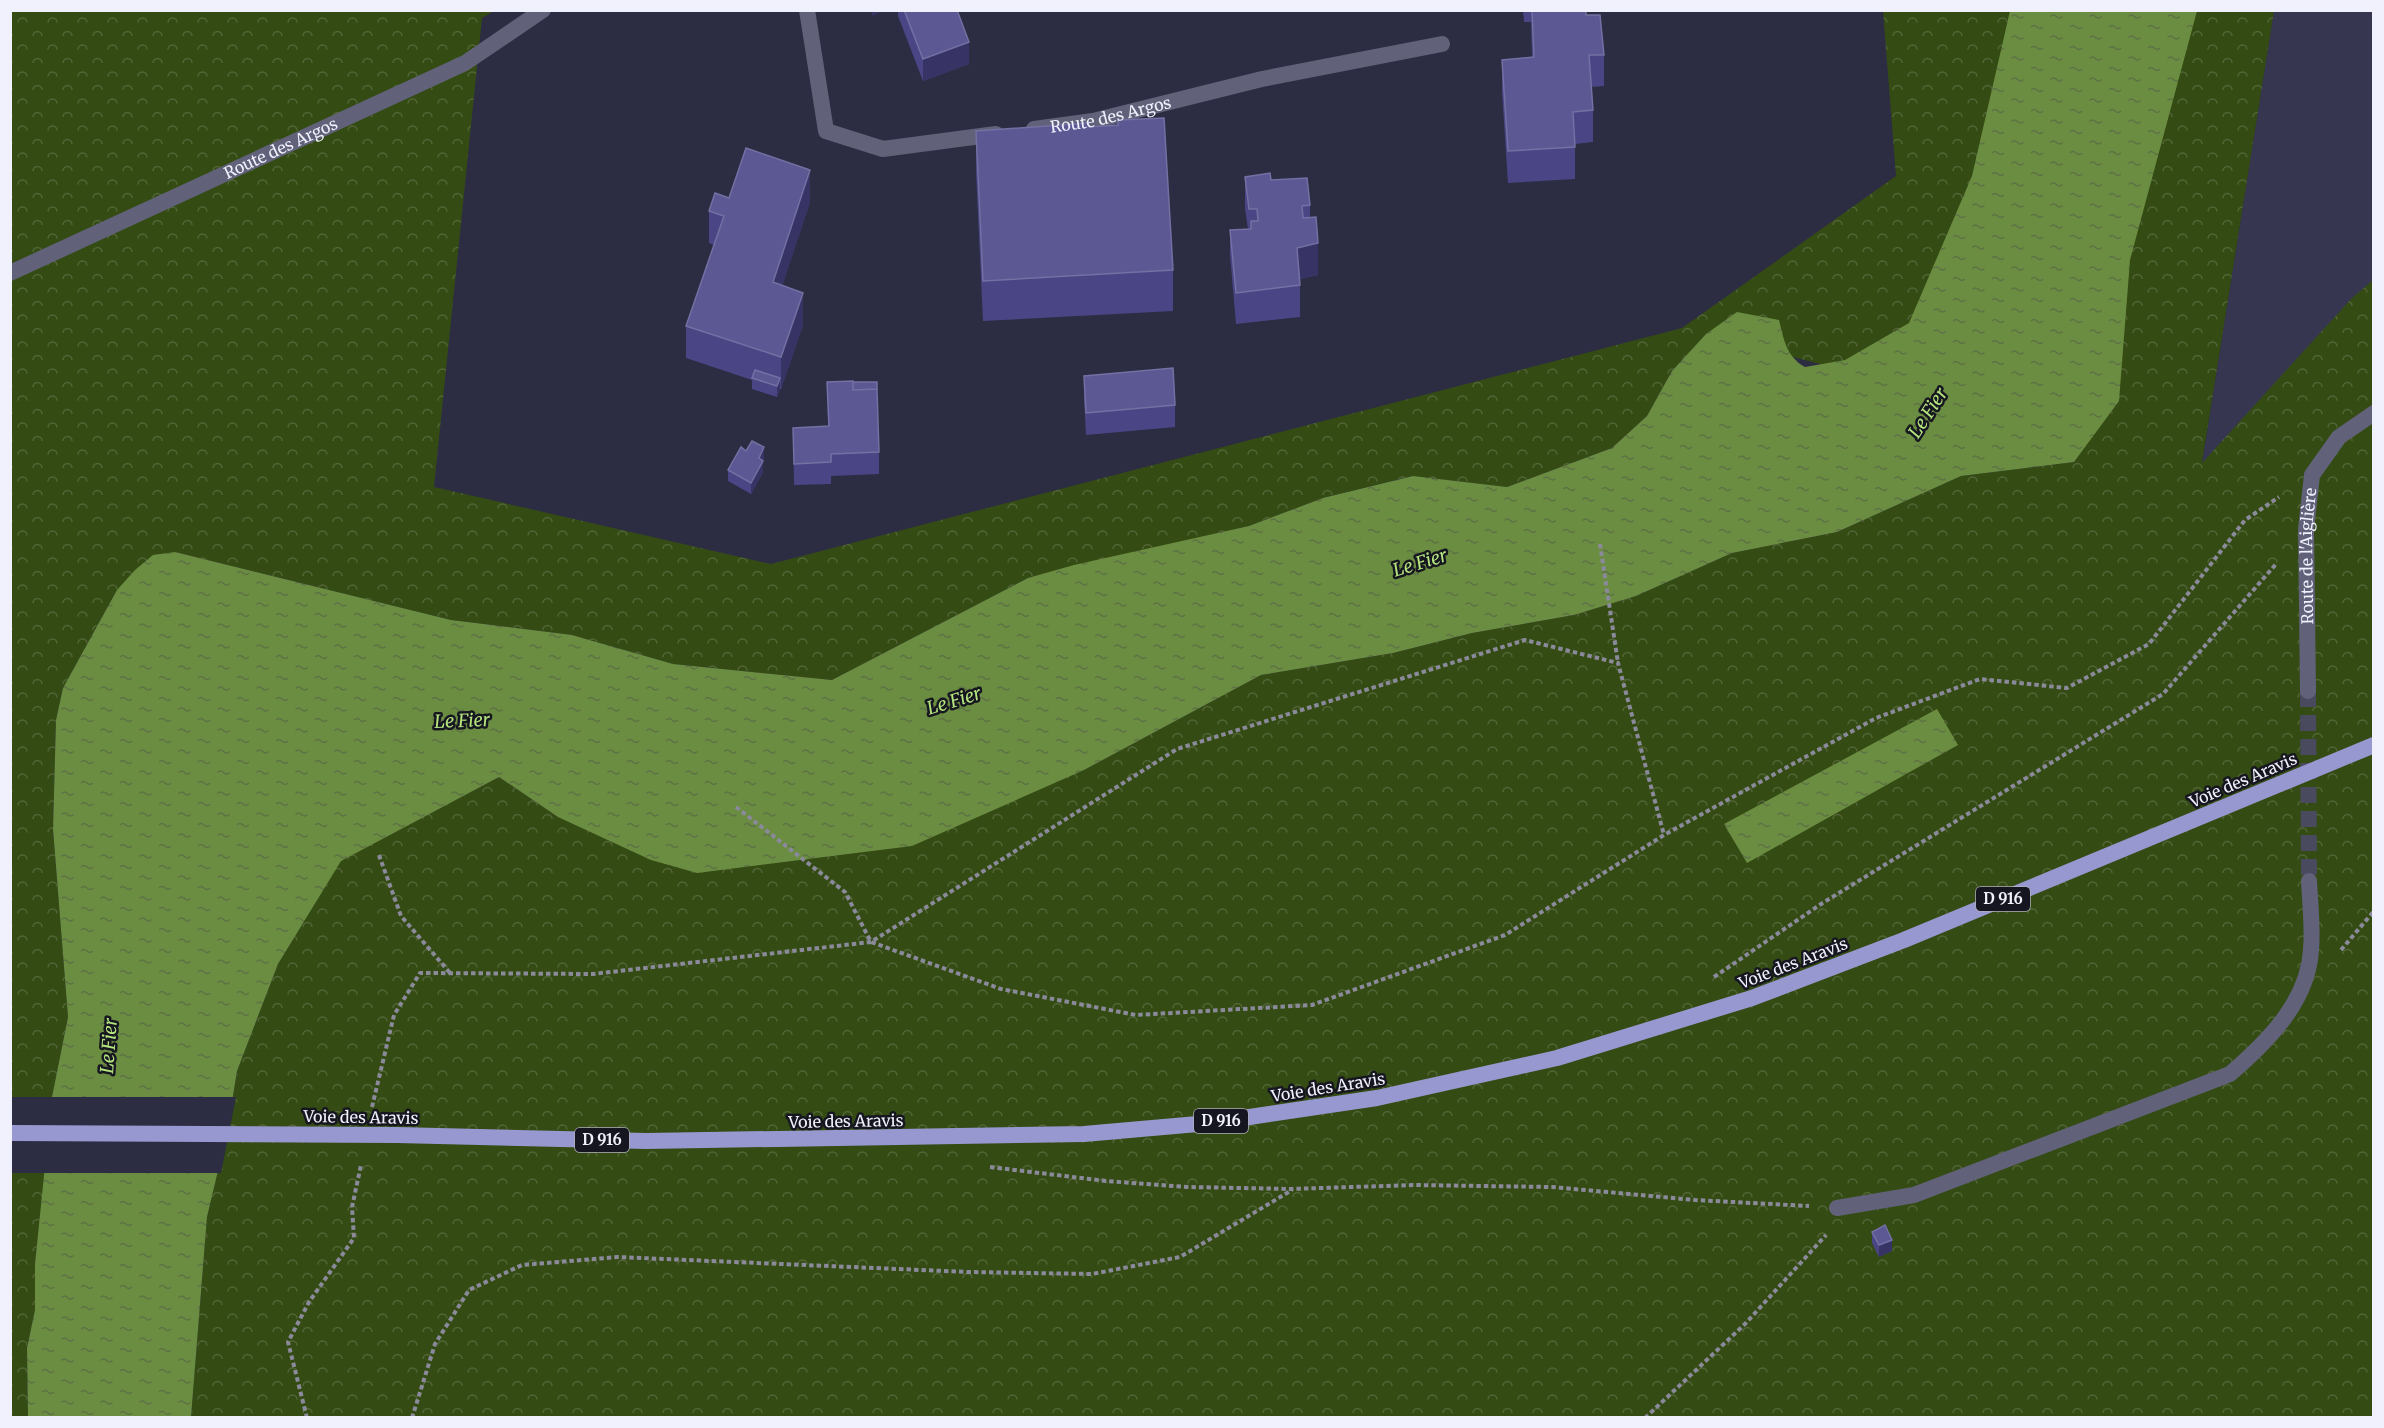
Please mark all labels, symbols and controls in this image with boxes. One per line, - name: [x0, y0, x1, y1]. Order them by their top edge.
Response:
- street label: Route des Argos: [1049, 92, 1173, 137]
- street label: Route des Argos: [220, 113, 341, 183]
- water label: Le Fier: [1903, 383, 1953, 442]
- street label: Route de l'Aiglière: [2296, 487, 2321, 625]
- water label: Le Fier: [1390, 543, 1450, 582]
- water label: Le Fier: [924, 681, 984, 720]
- water label: Le Fier: [434, 708, 491, 733]
- street label: Voie des Aravis: [2185, 748, 2300, 812]
- road number: D 916: [1976, 887, 2030, 911]
- street label: Voie des Aravis: [1735, 933, 1850, 993]
- water label: Le Fier: [95, 1017, 122, 1074]
- street label: Voie des Aravis: [1269, 1068, 1387, 1106]
- street label: Voie des Aravis: [302, 1106, 419, 1128]
- road number: D 916: [1194, 1109, 1248, 1133]
- street label: Voie des Aravis: [787, 1110, 904, 1132]
- road number: D 916: [575, 1128, 629, 1152]

